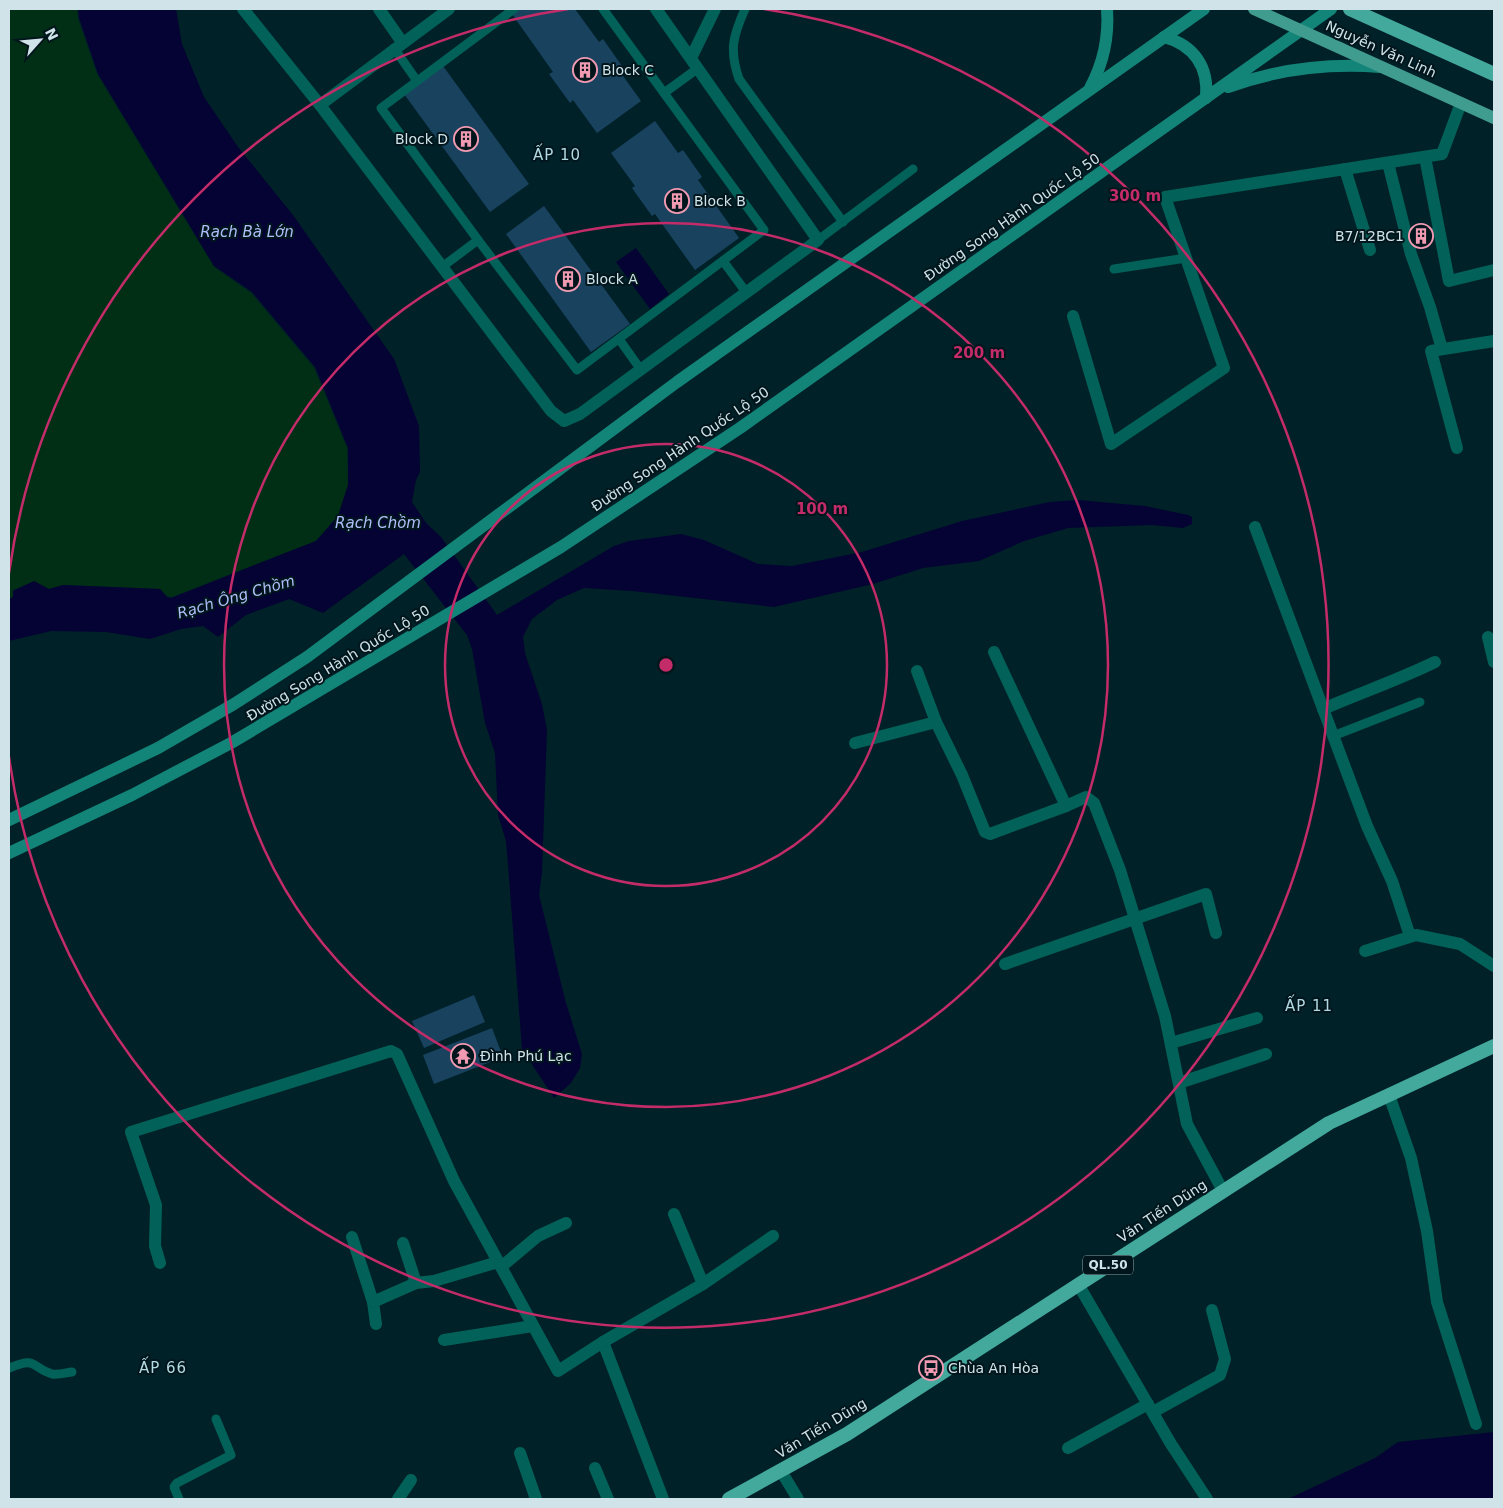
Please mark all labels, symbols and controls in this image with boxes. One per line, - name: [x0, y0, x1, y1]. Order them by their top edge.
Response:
- north arrow: [15, 15, 65, 65]
- street label: Nguyễn Văn Linh: [1323, 17, 1439, 81]
- text: N: [42, 25, 61, 43]
- building icon: Block C: [572, 57, 598, 83]
- place label: Block C: [602, 62, 654, 78]
- building icon: Block D: [453, 126, 479, 152]
- place label: Block D: [395, 131, 448, 147]
- district label: ẤP 10: [533, 143, 581, 164]
- street label: Đường Song Hành Quốc Lộ 50: [921, 150, 1103, 284]
- text: 300 m: [1109, 187, 1161, 205]
- building icon: Block B: [664, 188, 690, 214]
- place label: Block B: [694, 193, 746, 209]
- water label: Rạch Bà Lớn: [200, 223, 294, 241]
- building icon: B7/12BC1: [1408, 223, 1434, 249]
- place label: B7/12BC1: [1335, 228, 1404, 244]
- building icon: Block A: [555, 266, 581, 292]
- place label: Block A: [586, 271, 638, 287]
- text: 200 m: [953, 344, 1005, 362]
- street label: Đường Song Hành Quốc Lộ 50: [588, 383, 772, 515]
- text: 100 m: [796, 500, 848, 518]
- water label: Rạch Chồm: [335, 514, 421, 532]
- water label: Rạch Ông Chồm: [175, 571, 297, 622]
- street label: Đường Song Hành Quốc Lộ 50: [244, 602, 432, 724]
- centre of rings: [657, 656, 675, 674]
- district label: ẤP 11: [1285, 994, 1333, 1015]
- temple icon: Đình Phú Lạc: [450, 1043, 476, 1069]
- place label: Đình Phú Lạc: [480, 1048, 572, 1064]
- street label: Văn Tiến Dũng: [1115, 1176, 1209, 1246]
- road number: QL.50: [1083, 1256, 1133, 1274]
- bus stop icon: Chùa An Hòa: [918, 1355, 944, 1381]
- district label: ẤP 66: [139, 1356, 187, 1377]
- place label: Chùa An Hòa: [948, 1360, 1039, 1376]
- street label: Văn Tiến Dũng: [773, 1395, 869, 1461]

